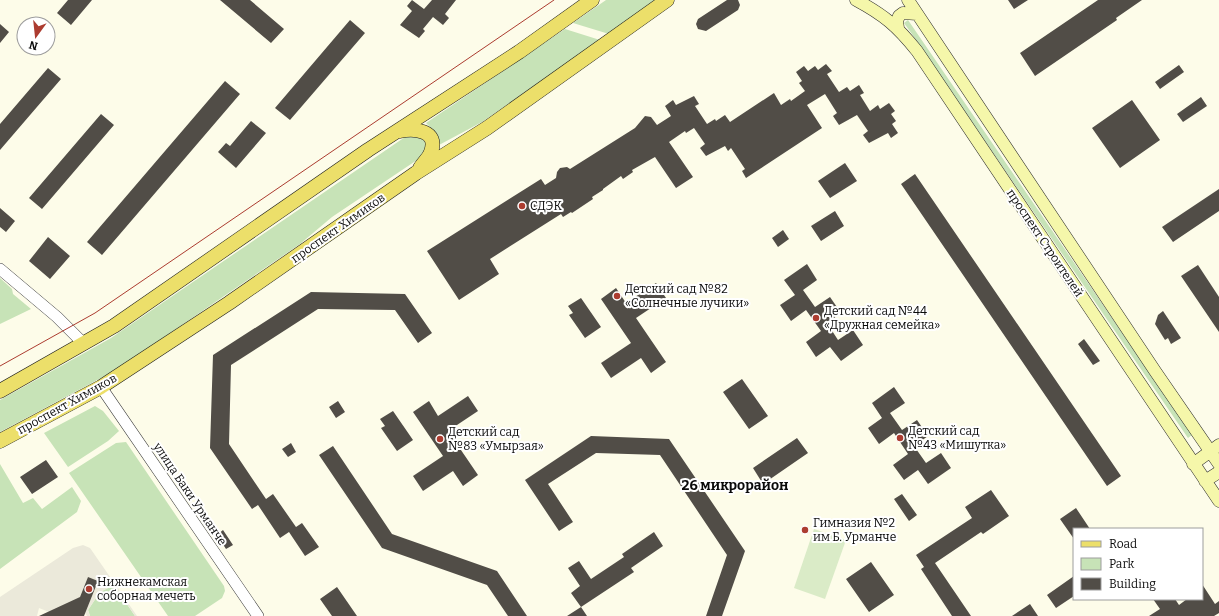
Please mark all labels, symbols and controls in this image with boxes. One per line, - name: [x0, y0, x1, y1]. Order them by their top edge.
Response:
- north arrow: [16, 16, 56, 56]
- text: N: [27, 38, 39, 53]
- street label: проспект Строителей: [1004, 186, 1086, 300]
- street label: проспект Химиков: [288, 190, 388, 266]
- place label: СДЭК: [530, 199, 562, 213]
- marker: СДЭК: [517, 201, 527, 211]
- place label: Детский сад №82 «Солнечные лучики»: [625, 282, 749, 310]
- marker: Детский сад №82 «Солнечные лучики»: [612, 291, 622, 301]
- place label: Детский сад №44 «Дружная семейка»: [824, 304, 940, 332]
- marker: Детский сад №44 «Дружная семейка»: [811, 313, 821, 323]
- street label: проспект Химиков: [15, 371, 119, 437]
- place label: Детский сад №43 «Мишутка»: [908, 424, 1006, 452]
- place label: Детский сад №83 «Умырзая»: [448, 425, 544, 453]
- marker: Детский сад №43 «Мишутка»: [895, 433, 905, 443]
- marker: Детский сад №83 «Умырзая»: [435, 434, 445, 444]
- street label: улица Баки Урманче: [150, 439, 230, 548]
- district label: 26 микрорайон: [682, 477, 788, 494]
- place label: Гимназия №2 им Б. Урманче: [813, 516, 896, 544]
- marker: Гимназия №2 им Б. Урманче: [800, 525, 810, 535]
- legend: [1073, 528, 1203, 600]
- text: Road: [1109, 537, 1137, 551]
- text: Park: [1109, 557, 1135, 571]
- place label: Нижнекамская соборная мечеть: [97, 575, 196, 603]
- text: Building: [1109, 577, 1156, 591]
- marker: Нижнекамская соборная мечеть: [84, 584, 94, 594]

